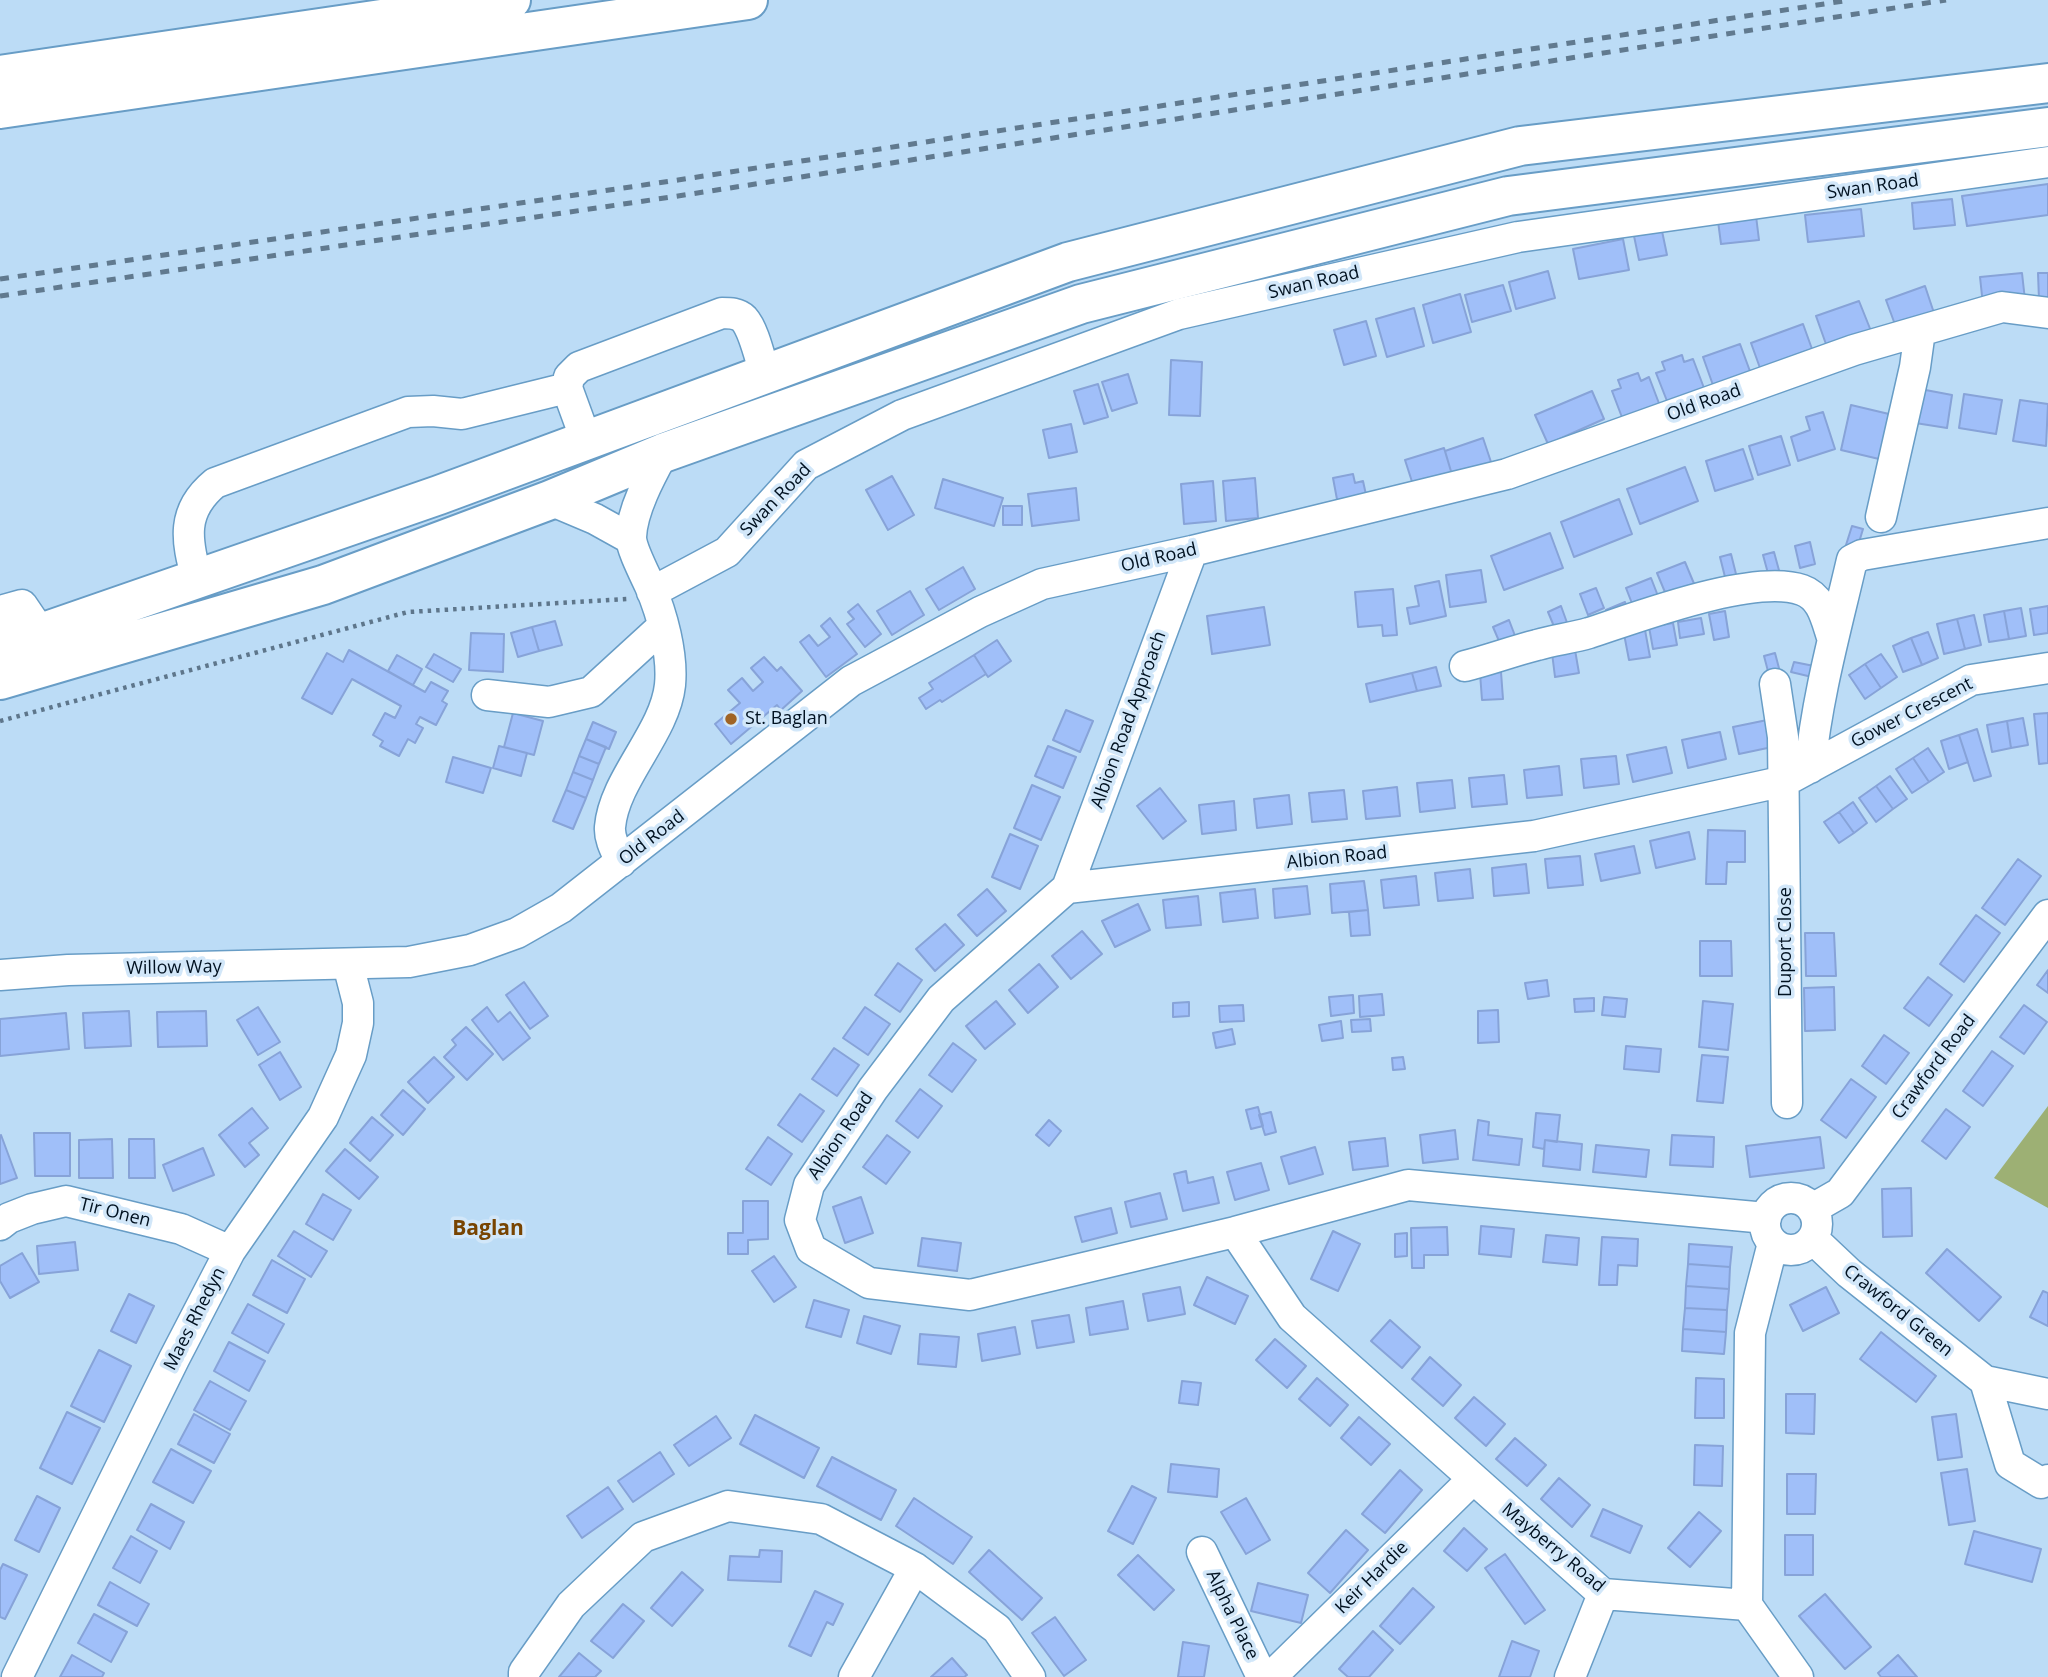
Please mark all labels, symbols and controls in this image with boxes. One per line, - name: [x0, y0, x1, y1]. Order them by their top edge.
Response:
- street label: Swan Road: [1826, 170, 1920, 204]
- street label: Swan Road: [1267, 262, 1361, 304]
- street label: Old Road: [1664, 380, 1744, 426]
- street label: Swan Road: [736, 459, 816, 541]
- street label: Old Road: [1119, 539, 1199, 577]
- street label: Albion Road Approach: [1087, 628, 1171, 812]
- street label: Gower Crescent: [1848, 673, 1976, 753]
- place label: St. Baglan: [745, 708, 828, 730]
- marker: St. Baglan: [723, 711, 739, 727]
- street label: Old Road: [615, 806, 689, 870]
- street label: Albion Road: [1286, 842, 1388, 874]
- street label: Duport Close: [1775, 887, 1797, 997]
- street label: Willow Way: [126, 956, 222, 980]
- street label: Crawford Road: [1888, 1010, 1980, 1124]
- street label: Albion Road: [804, 1088, 878, 1184]
- street label: Tir Onen: [77, 1194, 153, 1232]
- district label: Baglan: [452, 1216, 524, 1242]
- street label: Crawford Green: [1839, 1260, 1957, 1362]
- street label: Maes Rhedyn: [160, 1264, 230, 1374]
- street label: Mayberry Road: [1497, 1499, 1609, 1597]
- street label: Keir Hardie: [1331, 1537, 1413, 1619]
- street label: Alpha Place: [1201, 1567, 1263, 1663]

